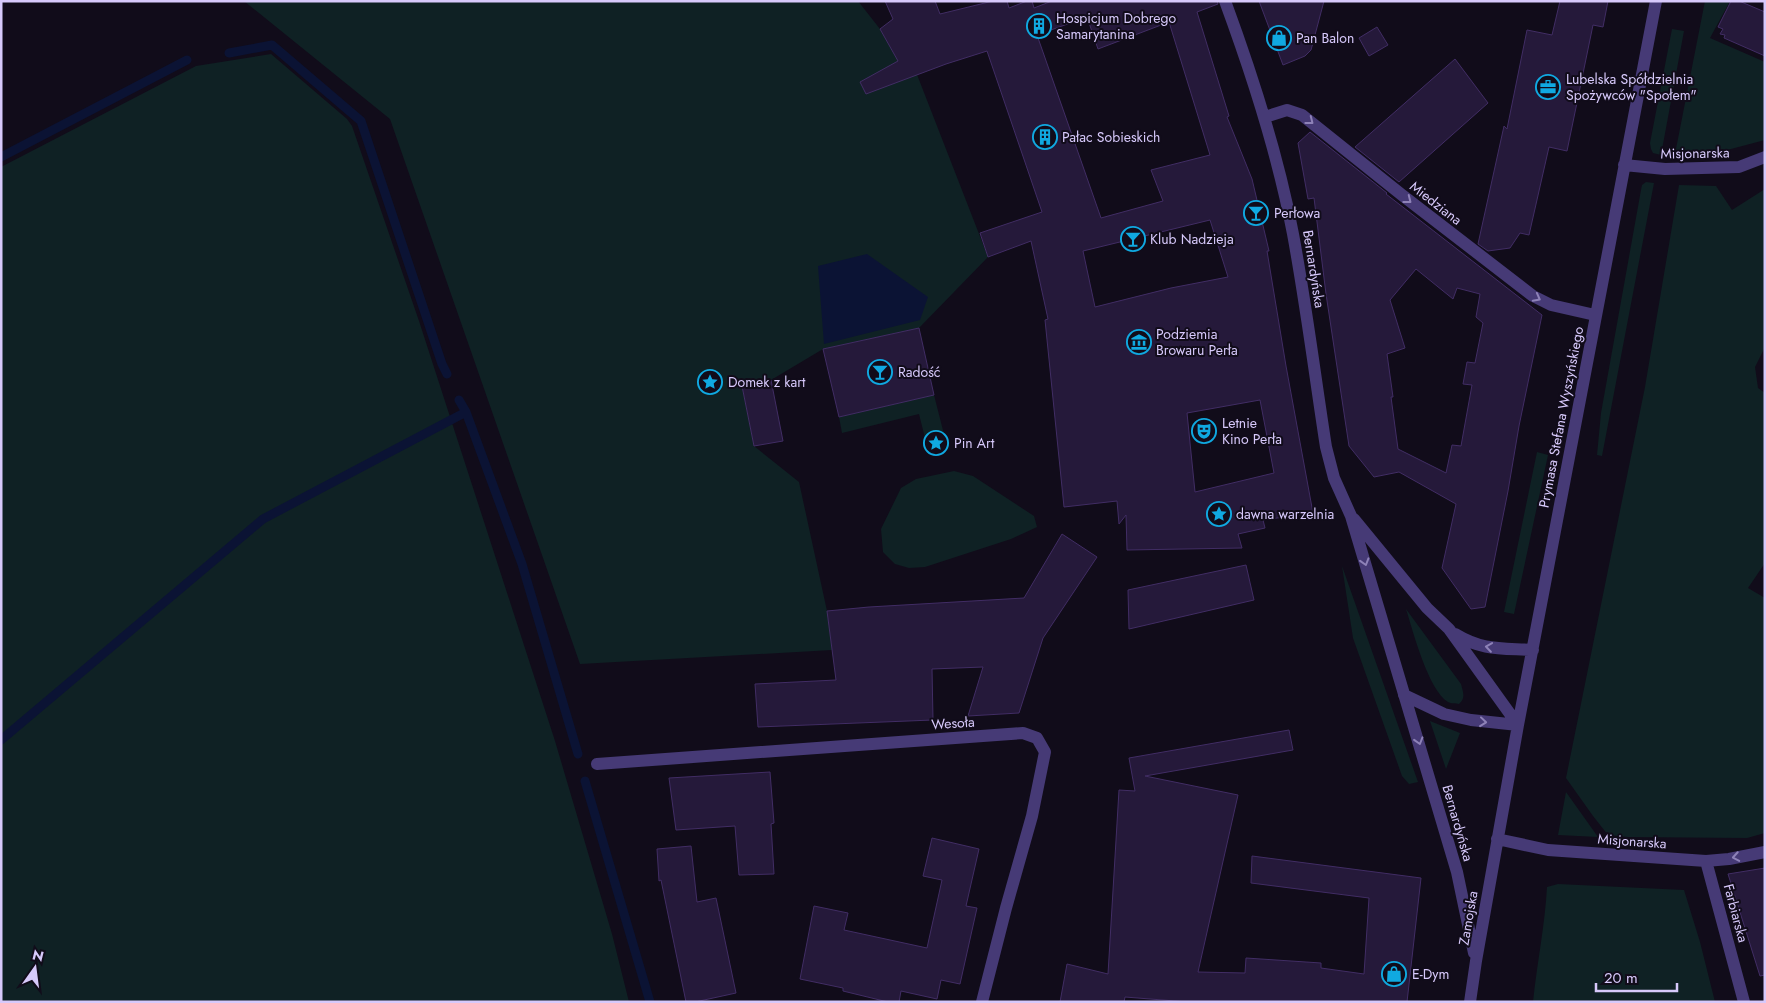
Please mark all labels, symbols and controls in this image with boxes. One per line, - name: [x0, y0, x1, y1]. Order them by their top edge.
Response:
- place label: Hospicjum Dobrego Samarytanina: [1056, 8, 1177, 44]
- building icon: Hospicjum Dobrego Samarytanina: [1026, 13, 1052, 39]
- shop icon: Pan Balon: [1266, 25, 1292, 51]
- place label: Pan Balon: [1296, 28, 1354, 48]
- place label: Lubelska Spółdzielnia Spożywców "Społem": [1566, 69, 1697, 105]
- office icon: Lubelska Spółdzielnia Spożywców "Społem": [1535, 74, 1561, 100]
- one-way arrow: [1304, 115, 1313, 124]
- building icon: Pałac Sobieskich: [1032, 124, 1058, 150]
- place label: Pałac Sobieskich: [1062, 127, 1160, 147]
- street label: Misjonarska: [1660, 142, 1730, 164]
- street label: Miedziana: [1406, 176, 1466, 230]
- one-way arrow: [1402, 194, 1411, 202]
- bar icon: Perłowa: [1243, 200, 1269, 226]
- place label: Perłowa: [1274, 203, 1320, 223]
- bar icon: Klub Nadzieja: [1120, 226, 1146, 252]
- place label: Klub Nadzieja: [1150, 229, 1234, 249]
- street label: Bernardyńska: [1298, 229, 1330, 309]
- one-way arrow: [1532, 292, 1541, 302]
- place label: Podziemia Browaru Perła: [1156, 324, 1238, 360]
- street label: Prymasa Stefana Wyszyńskiego: [1534, 324, 1588, 509]
- museum icon: Podziemia Browaru Perła: [1126, 329, 1152, 355]
- bar icon: Radość: [867, 359, 893, 385]
- place label: Radość: [898, 362, 941, 382]
- place icon: Domek z kart: [697, 369, 723, 395]
- place label: Domek z kart: [728, 372, 806, 392]
- place label: Letnie Kino Perła: [1222, 413, 1282, 449]
- theatre icon: Letnie Kino Perła: [1191, 418, 1217, 444]
- place icon: Pin Art: [923, 430, 949, 456]
- place label: Pin Art: [954, 433, 995, 453]
- place icon: dawna warzelnia: [1206, 501, 1232, 527]
- place label: dawna warzelnia: [1236, 504, 1334, 524]
- one-way arrow: [1360, 558, 1370, 566]
- one-way arrow: [1484, 642, 1492, 653]
- street label: Wesoła: [931, 712, 975, 734]
- one-way arrow: [1479, 716, 1487, 727]
- one-way arrow: [1413, 737, 1423, 745]
- street label: Bernardyńska: [1438, 782, 1478, 864]
- street label: Misjonarska: [1597, 829, 1667, 853]
- one-way arrow: [1731, 852, 1740, 862]
- street label: Farbiarska: [1719, 882, 1753, 944]
- street label: Zamojska: [1453, 889, 1483, 947]
- north arrow: [10, 943, 60, 993]
- text: N: [30, 944, 46, 966]
- scale bar: [1596, 960, 1677, 992]
- shop icon: E-Dym: [1381, 961, 1407, 987]
- place label: E-Dym: [1412, 964, 1449, 984]
- text: 20 m: [1604, 967, 1638, 989]

